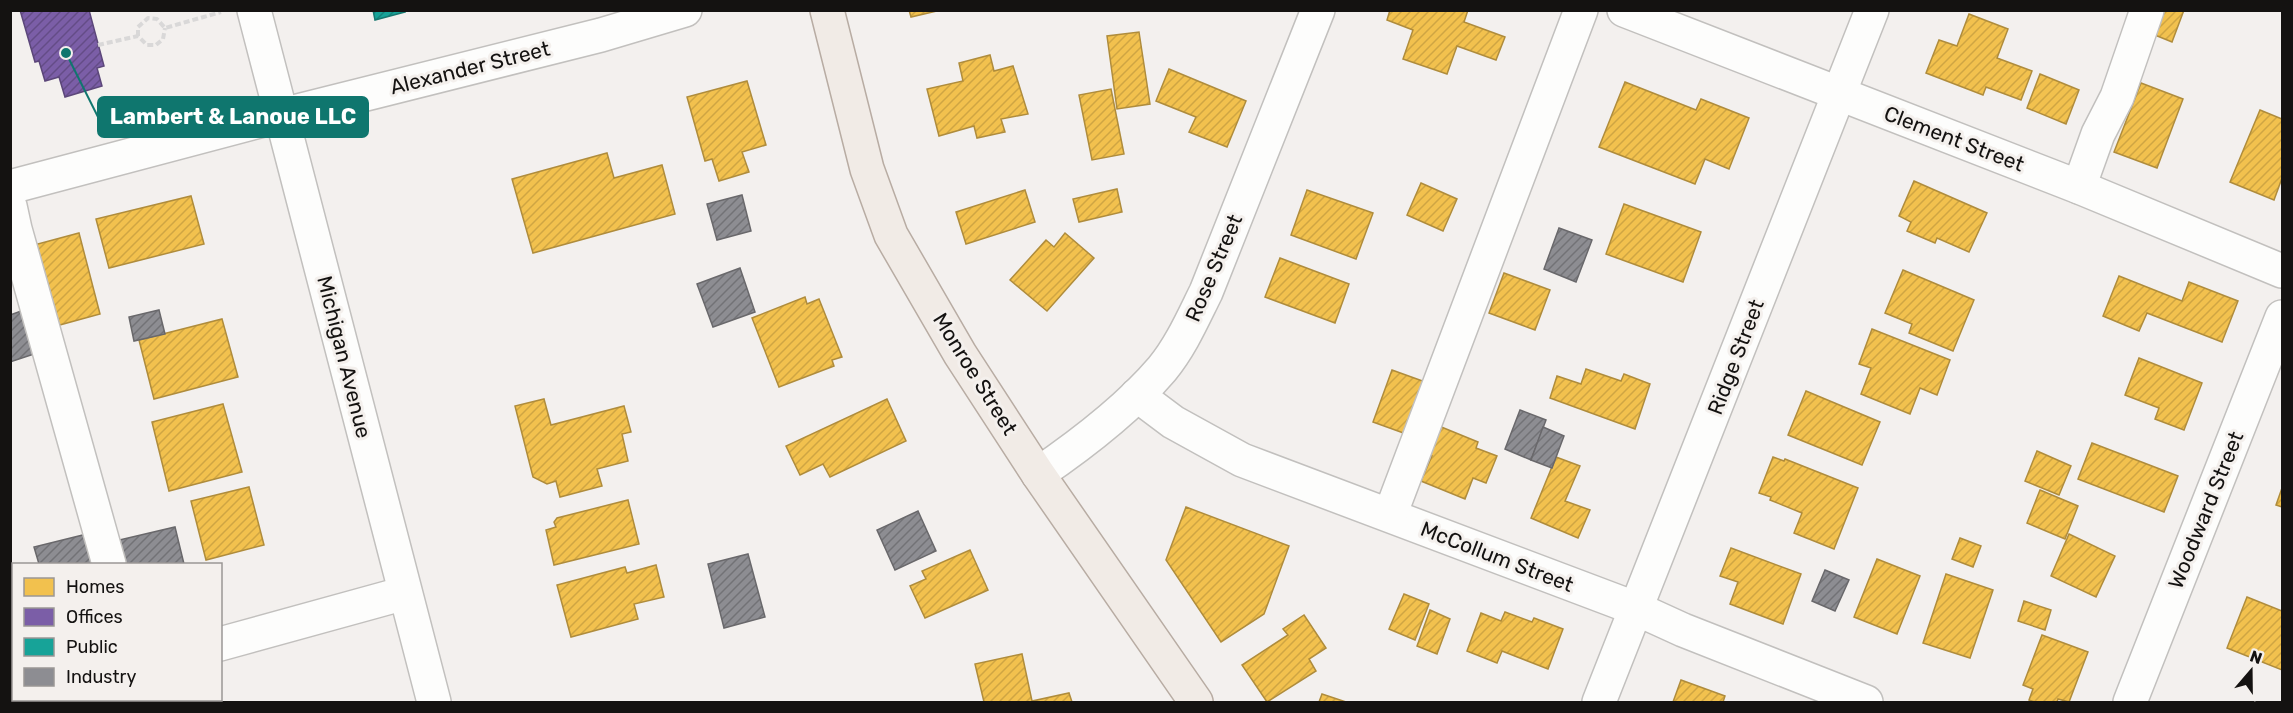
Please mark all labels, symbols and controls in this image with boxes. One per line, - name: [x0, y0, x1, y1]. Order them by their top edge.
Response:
- street label: Alexander Street: [387, 36, 552, 99]
- callout: Lambert & Lanoue LLC: [98, 97, 368, 137]
- street label: Clement Street: [1881, 100, 2028, 177]
- text: Lambert & Lanoue LLC: [110, 103, 356, 130]
- street label: Rose Street: [1180, 210, 1247, 325]
- street label: Michigan Avenue: [312, 273, 377, 441]
- street label: Ridge Street: [1702, 296, 1769, 418]
- street label: Monroe Street: [928, 308, 1023, 439]
- street label: Woodward Street: [2163, 428, 2248, 592]
- street label: McCollum Street: [1417, 516, 1577, 597]
- legend: [12, 563, 222, 701]
- text: Homes: [66, 576, 124, 598]
- text: Offices: [66, 606, 123, 628]
- text: Public: [66, 636, 118, 658]
- north arrow: [2221, 641, 2281, 701]
- text: N: [2247, 646, 2265, 668]
- text: Industry: [66, 666, 136, 688]

